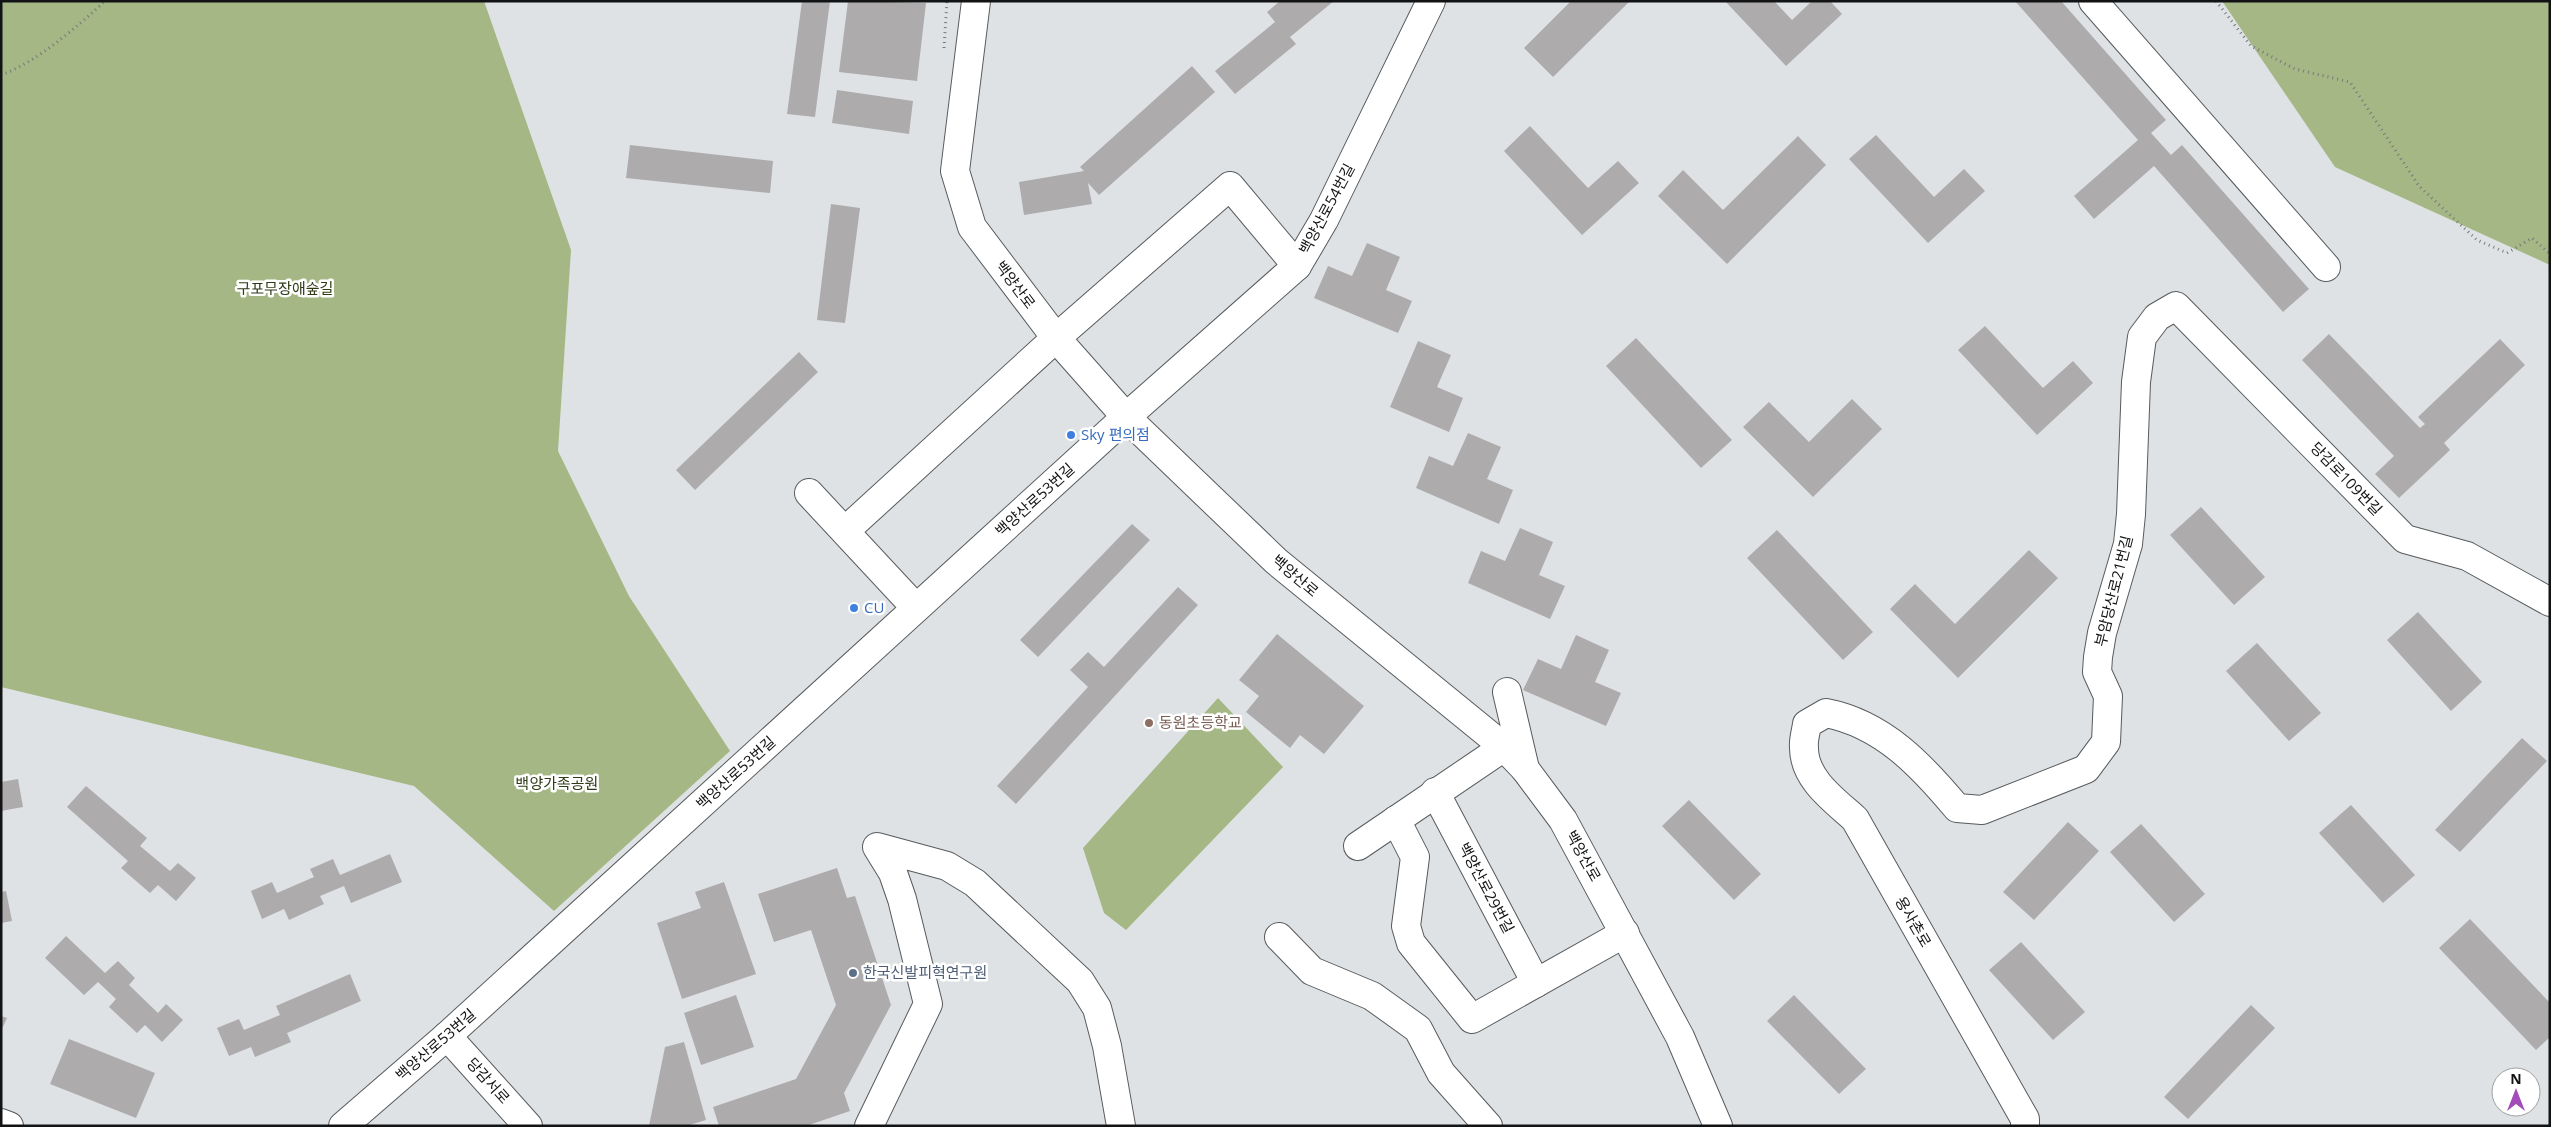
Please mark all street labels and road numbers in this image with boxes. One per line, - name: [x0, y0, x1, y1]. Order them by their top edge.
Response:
- street label: 백양산로54번길: [1294, 160, 1358, 257]
- street label: 백양산로: [991, 256, 1040, 312]
- street label: 당감로109번길: [2307, 437, 2387, 519]
- street label: 백양산로53번길: [990, 458, 1078, 540]
- street label: 부암당산로21번길: [2090, 533, 2136, 648]
- street label: 백양산로: [1268, 550, 1323, 601]
- street label: 백양산로53번길: [691, 731, 779, 813]
- street label: 백양산로: [1562, 827, 1606, 885]
- street label: 백양산로29번길: [1455, 839, 1519, 936]
- street label: 용사촌로: [1891, 893, 1936, 950]
- street label: 백양산로53번길: [391, 1004, 480, 1085]
- street label: 당감서로: [463, 1053, 515, 1108]

